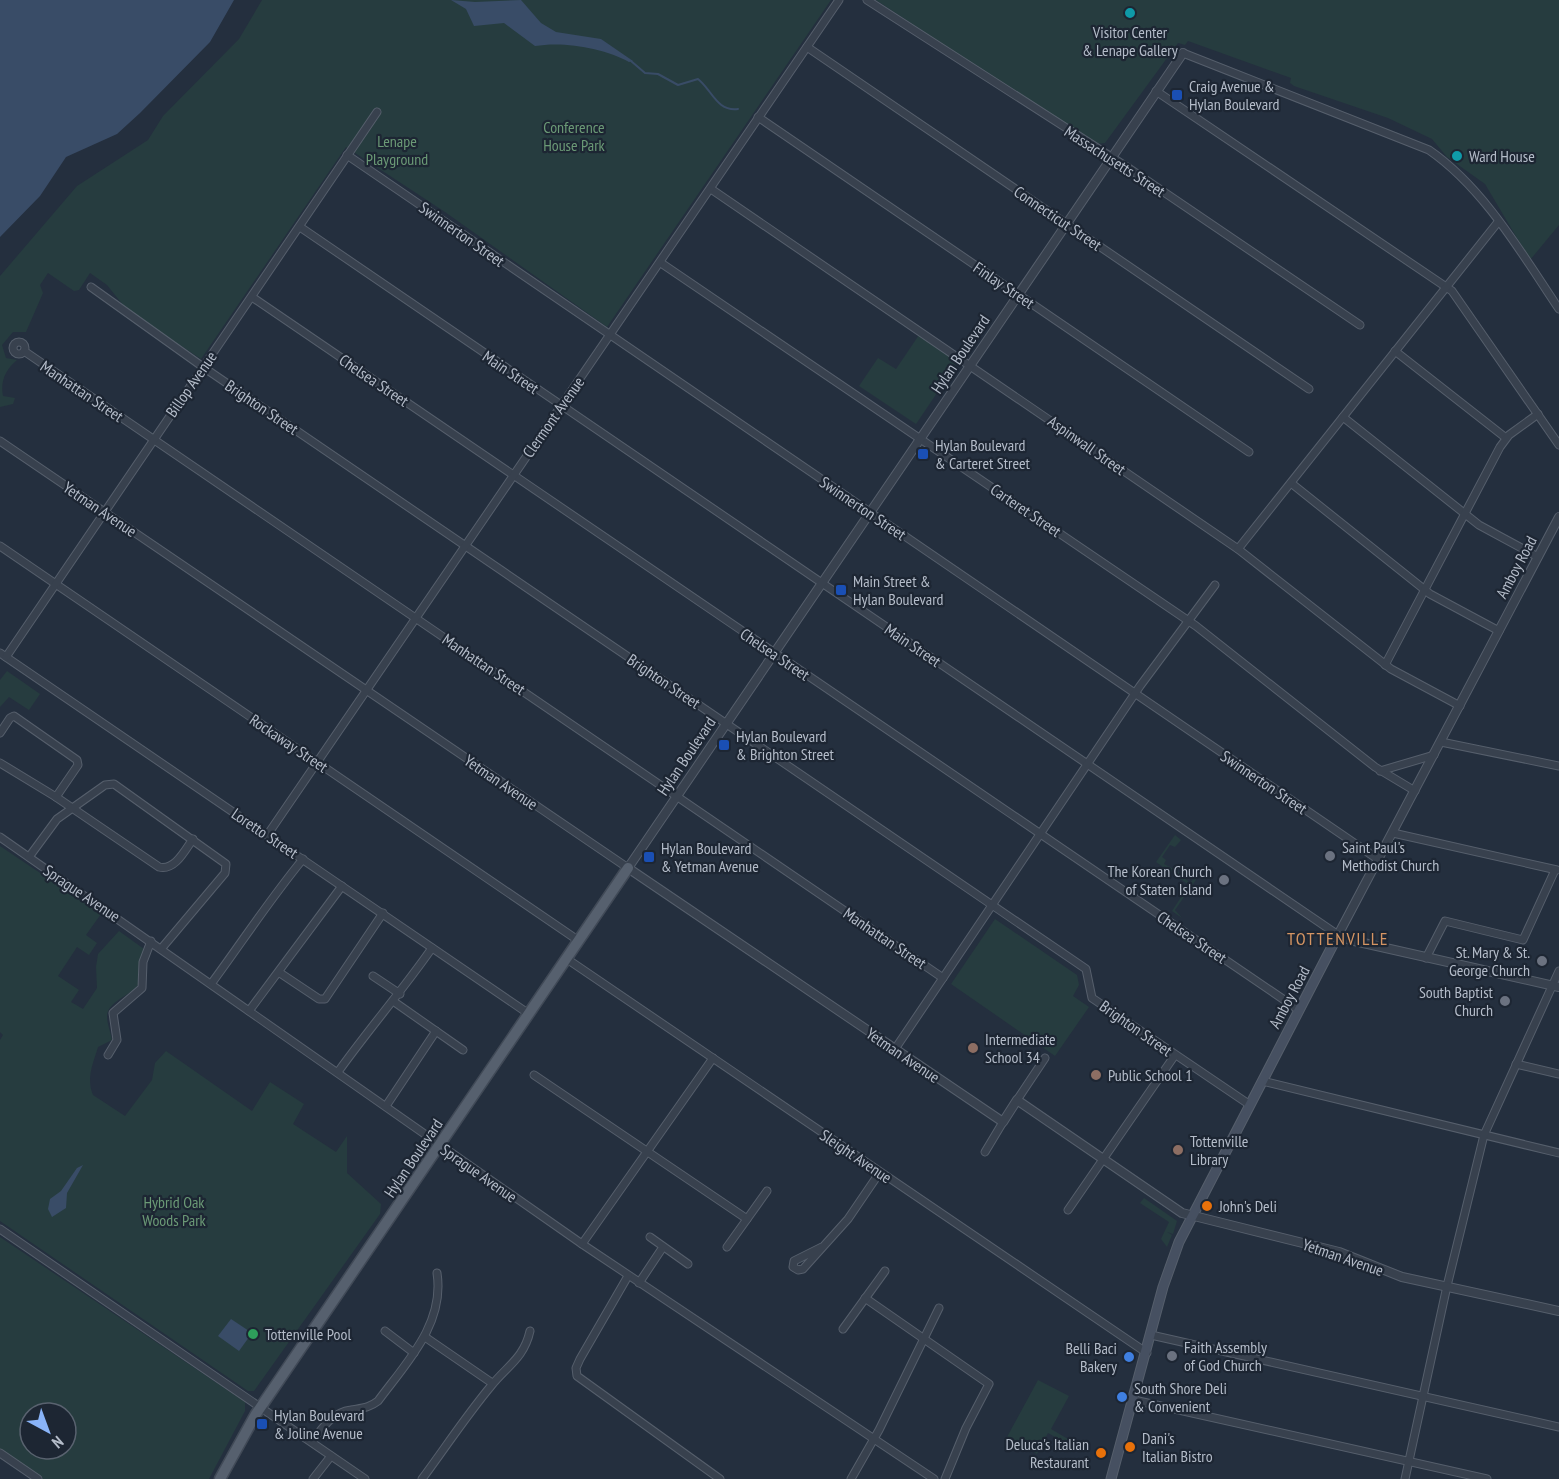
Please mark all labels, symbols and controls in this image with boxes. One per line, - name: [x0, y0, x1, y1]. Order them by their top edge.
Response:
- marker: Visitor Center & Lenape Gallery: [1123, 6, 1137, 20]
- place label: Visitor Center & Lenape Gallery: [1082, 22, 1178, 60]
- place label: Craig Avenue & Hylan Boulevard: [1189, 76, 1280, 114]
- marker: Craig Avenue & Hylan Boulevard: [1170, 88, 1184, 102]
- park label: Conference House Park: [543, 117, 606, 155]
- street label: Massachusetts Street: [1061, 121, 1170, 201]
- park label: Lenape Playground: [366, 131, 428, 169]
- place label: Ward House: [1469, 146, 1535, 166]
- marker: Ward House: [1450, 149, 1464, 163]
- street label: Connecticut Street: [1010, 181, 1106, 255]
- street label: Swinnerton Street: [415, 197, 509, 271]
- street label: Finlay Street: [970, 257, 1039, 313]
- street label: Hylan Boulevard: [926, 311, 994, 397]
- street label: Main Street: [479, 346, 543, 398]
- street label: Billop Avenue: [161, 347, 221, 421]
- street label: Chelsea Street: [335, 349, 413, 411]
- street label: Manhattan Street: [37, 356, 128, 426]
- street label: Clermont Avenue: [518, 373, 588, 461]
- street label: Brighton Street: [222, 375, 303, 439]
- street label: Aspinwall Street: [1044, 411, 1130, 479]
- place label: Hylan Boulevard & Carteret Street: [935, 435, 1031, 473]
- marker: Hylan Boulevard & Carteret Street: [916, 447, 930, 461]
- street label: Swinnerton Street: [816, 472, 911, 545]
- street label: Yetman Avenue: [59, 477, 141, 541]
- street label: Carteret Street: [987, 479, 1066, 541]
- street label: Amboy Road: [1491, 532, 1541, 602]
- place label: Main Street & Hylan Boulevard: [853, 571, 944, 609]
- marker: Main Street & Hylan Boulevard: [834, 583, 848, 597]
- street label: Main Street: [881, 619, 945, 671]
- street label: Chelsea Street: [736, 623, 814, 685]
- street label: Manhattan Street: [439, 629, 530, 699]
- street label: Brighton Street: [624, 649, 705, 713]
- street label: Rockaway Street: [246, 709, 332, 777]
- street label: Hylan Boulevard: [652, 713, 720, 799]
- place label: Hylan Boulevard & Brighton Street: [736, 726, 835, 764]
- marker: Hylan Boulevard & Brighton Street: [717, 738, 731, 752]
- street label: Swinnerton Street: [1217, 746, 1312, 819]
- street label: Yetman Avenue: [460, 750, 542, 814]
- street label: Loretto Street: [228, 803, 303, 863]
- place label: Saint Paul's Methodist Church: [1342, 837, 1439, 875]
- place label: Hylan Boulevard & Yetman Avenue: [661, 838, 759, 876]
- marker: Saint Paul's Methodist Church: [1323, 849, 1337, 863]
- marker: Hylan Boulevard & Yetman Avenue: [642, 850, 656, 864]
- street label: Sprague Avenue: [40, 860, 124, 926]
- place label: The Korean Church of Staten Island: [1107, 861, 1212, 899]
- marker: The Korean Church of Staten Island: [1217, 873, 1231, 887]
- street label: Manhattan Street: [840, 903, 931, 973]
- street label: Chelsea Street: [1153, 906, 1231, 968]
- district label: TOTTENVILLE: [1287, 927, 1389, 950]
- place label: St. Mary & St. George Church: [1449, 942, 1530, 980]
- marker: St. Mary & St. George Church: [1535, 954, 1549, 968]
- street label: Amboy Road: [1264, 962, 1314, 1032]
- place label: South Baptist Church: [1419, 982, 1494, 1020]
- marker: South Baptist Church: [1498, 994, 1512, 1008]
- street label: Brighton Street: [1096, 996, 1177, 1061]
- street label: Yetman Avenue: [862, 1023, 944, 1087]
- place label: Intermediate School 34: [985, 1029, 1056, 1067]
- marker: Intermediate School 34: [966, 1041, 980, 1055]
- place label: Public School 1: [1108, 1065, 1192, 1085]
- marker: Public School 1: [1089, 1068, 1103, 1082]
- street label: Hylan Boulevard: [379, 1115, 447, 1201]
- street label: Sleight Avenue: [816, 1125, 896, 1187]
- place label: Tottenville Library: [1190, 1131, 1248, 1169]
- street label: Sprague Avenue: [437, 1139, 521, 1207]
- marker: Tottenville Library: [1171, 1143, 1185, 1157]
- park label: Hybrid Oak Woods Park: [142, 1192, 207, 1230]
- place label: John's Deli: [1218, 1196, 1277, 1216]
- marker: John's Deli: [1200, 1199, 1214, 1213]
- street label: Yetman Avenue: [1300, 1234, 1386, 1280]
- place label: Tottenville Pool: [265, 1324, 351, 1344]
- marker: Tottenville Pool: [246, 1327, 260, 1341]
- place label: Faith Assembly of God Church: [1184, 1337, 1267, 1375]
- place label: Belli Baci Bakery: [1065, 1338, 1117, 1376]
- marker: Faith Assembly of God Church: [1165, 1349, 1179, 1363]
- marker: Belli Baci Bakery: [1122, 1350, 1136, 1364]
- place label: South Shore Deli & Convenient: [1134, 1378, 1227, 1416]
- marker: South Shore Deli & Convenient: [1115, 1390, 1129, 1404]
- north arrow: [18, 1401, 78, 1461]
- place label: Hylan Boulevard & Joline Avenue: [274, 1405, 365, 1443]
- marker: Hylan Boulevard & Joline Avenue: [255, 1417, 269, 1431]
- place label: Dani's Italian Bistro: [1142, 1428, 1213, 1466]
- text: N: [48, 1432, 68, 1453]
- place label: Deluca's Italian Restaurant: [1005, 1434, 1090, 1472]
- marker: Dani's Italian Bistro: [1123, 1440, 1137, 1454]
- marker: Deluca's Italian Restaurant: [1094, 1446, 1108, 1460]

